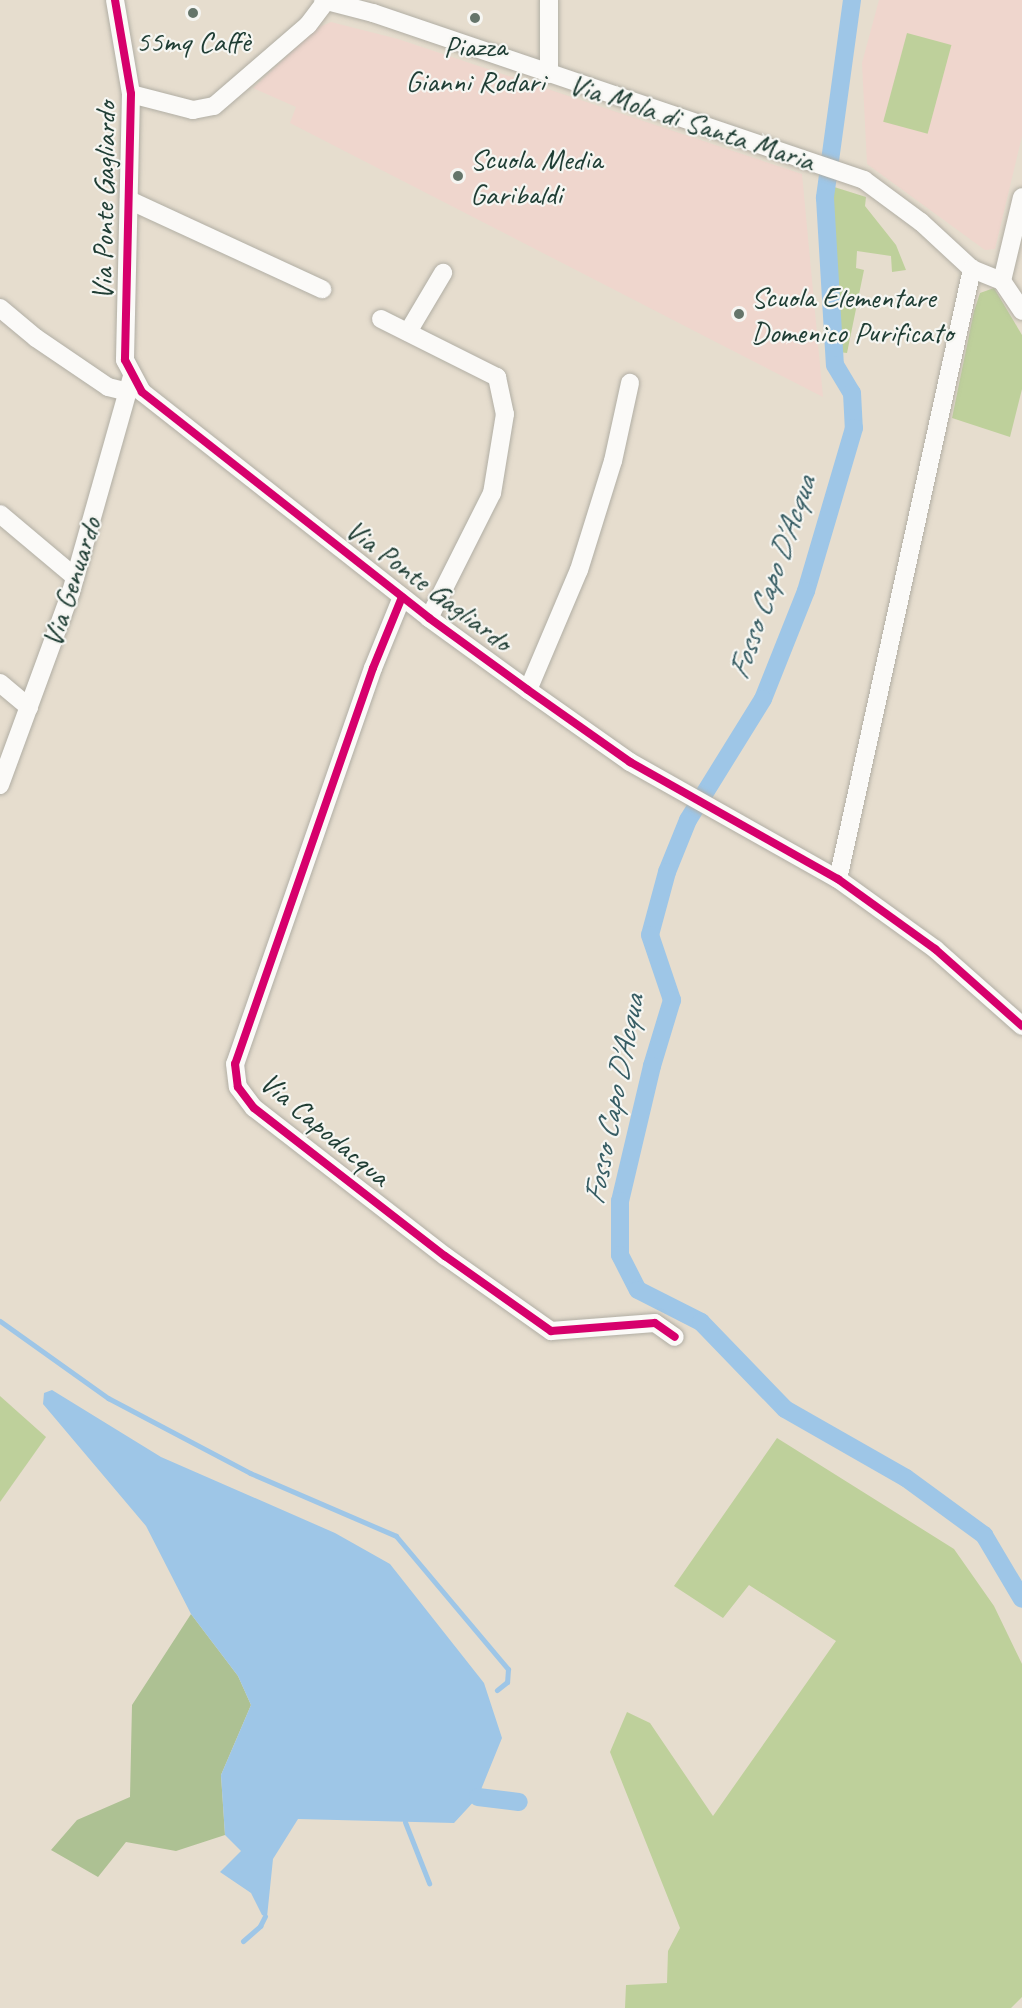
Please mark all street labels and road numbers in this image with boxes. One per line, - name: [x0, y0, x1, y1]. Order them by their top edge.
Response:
- street label: Via Mola di Santa Maria: [565, 66, 819, 178]
- street label: Via Ponte Gagliardo: [84, 102, 124, 300]
- street label: Via Ponte Gagliardo: [339, 511, 519, 659]
- street label: Via Genuardo: [33, 513, 109, 651]
- street label: Via Capodacqua: [253, 1064, 397, 1194]

